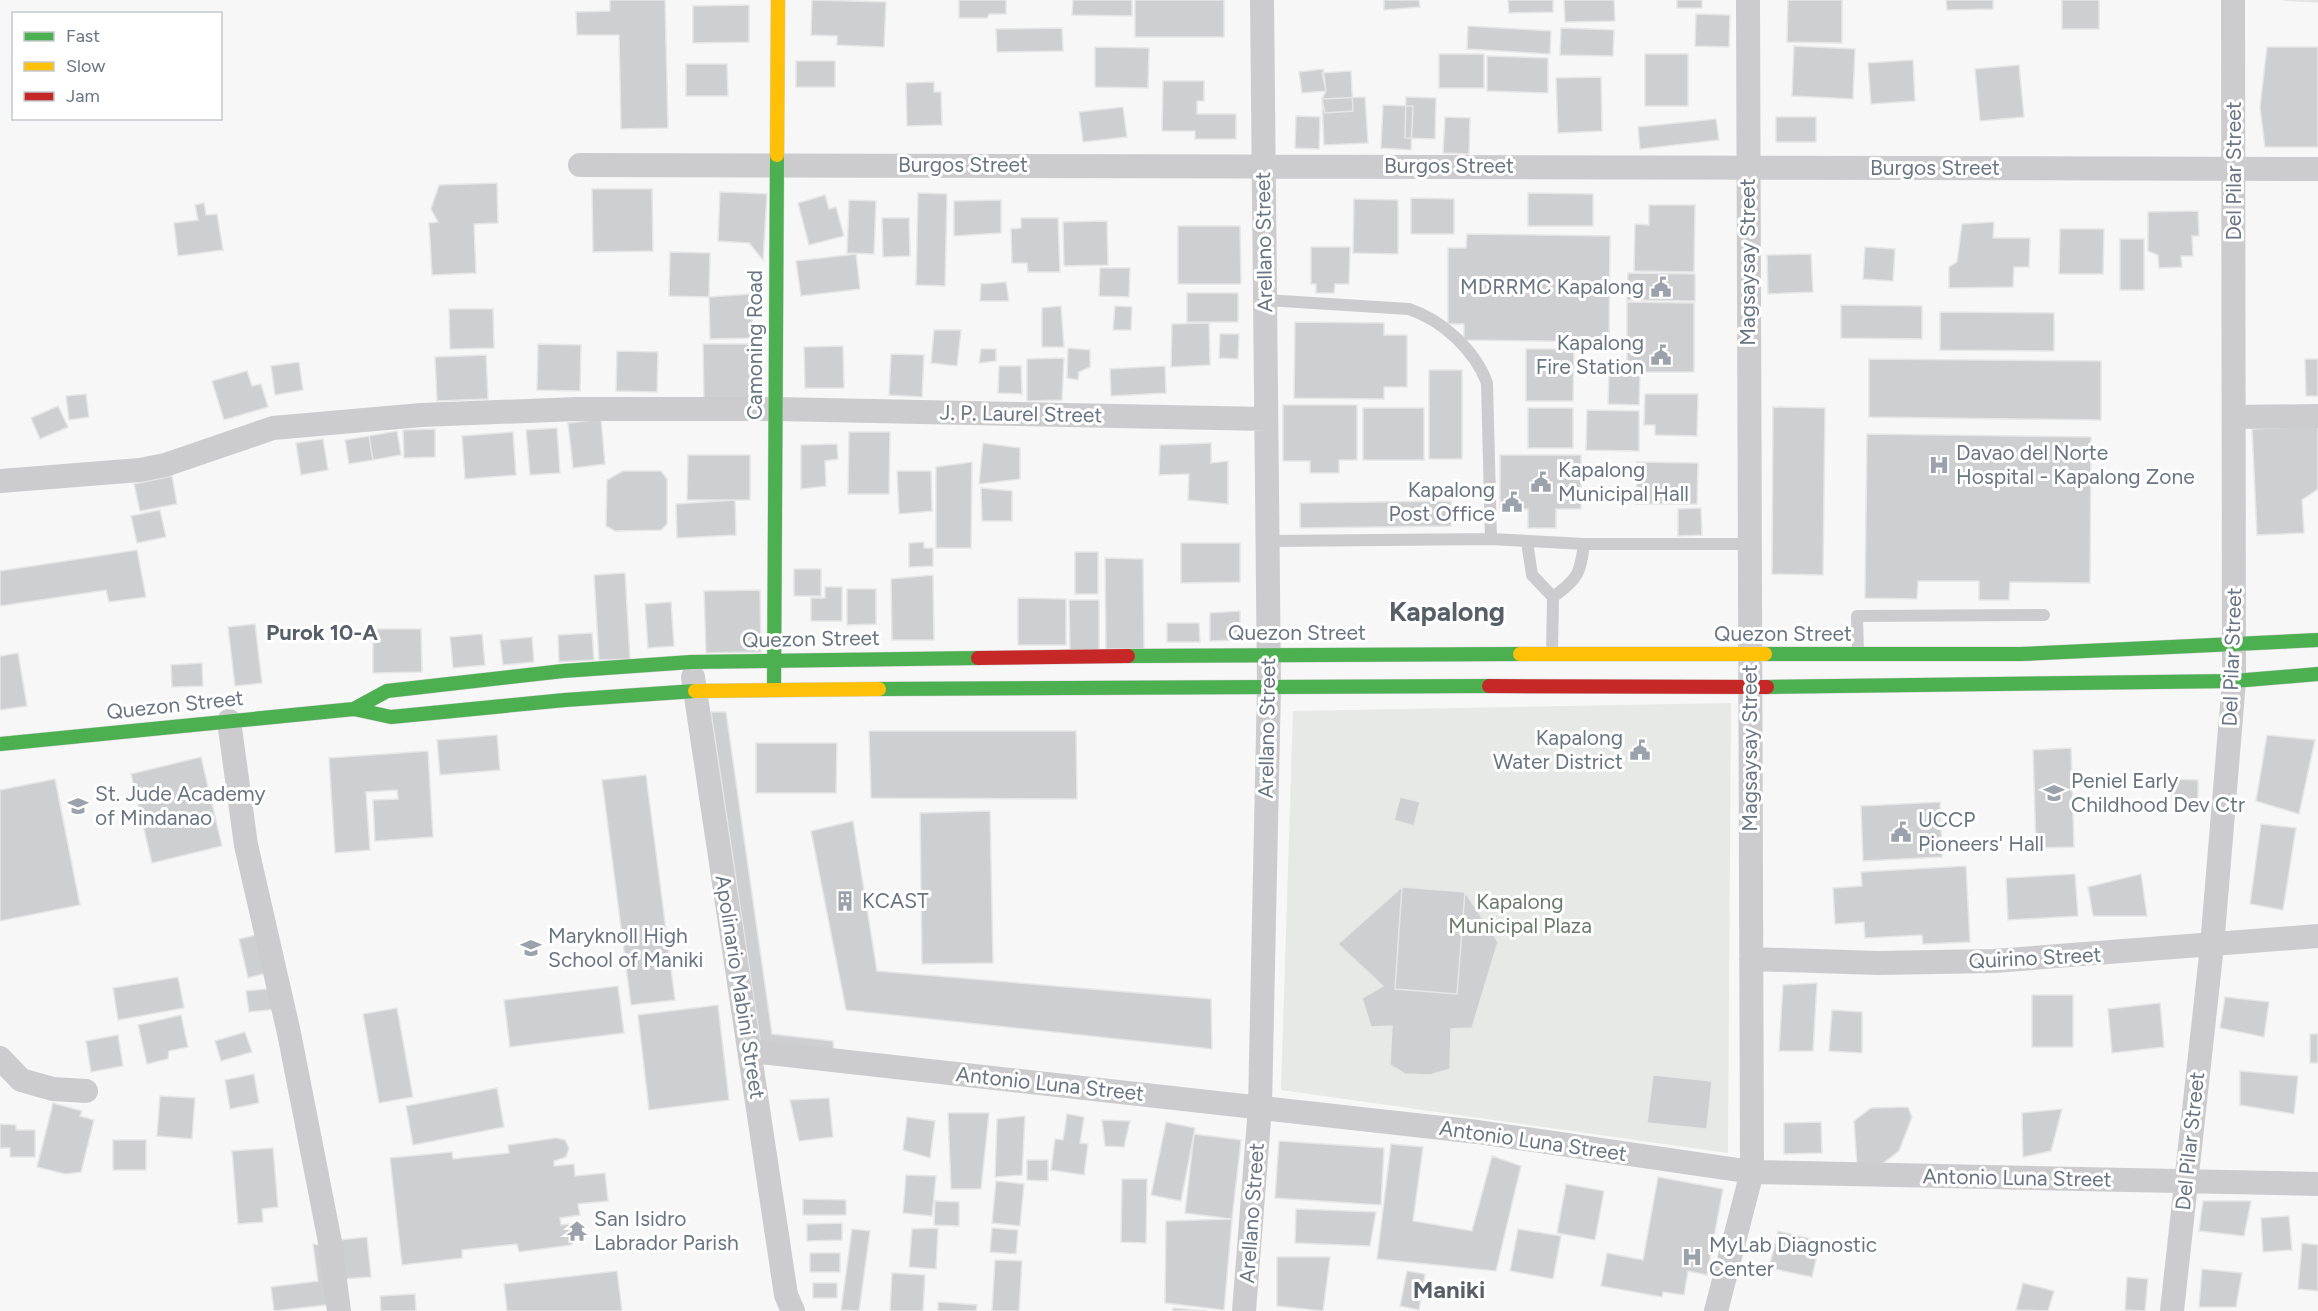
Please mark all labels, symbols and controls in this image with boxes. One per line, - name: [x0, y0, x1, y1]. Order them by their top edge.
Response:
- legend: [12, 12, 222, 120]
- text: Fast: [66, 25, 100, 47]
- text: Slow: [66, 55, 105, 77]
- text: Jam: [66, 85, 100, 107]
- street label: Del Pilar Street: [2221, 101, 2246, 241]
- street label: Burgos Street: [898, 152, 1028, 177]
- street label: Burgos Street: [1384, 153, 1514, 178]
- street label: Burgos Street: [1870, 155, 2000, 180]
- street label: Arellano Street: [1250, 171, 1277, 313]
- street label: Magsaysay Street: [1735, 178, 1760, 346]
- street label: Camoning Road: [742, 270, 767, 420]
- place label: MDRRMC Kapalong: [1460, 274, 1644, 299]
- public building icon: MDRRMC Kapalong: [1649, 275, 1673, 299]
- place label: Kapalong Fire Station: [1536, 330, 1644, 379]
- public building icon: Kapalong Fire Station: [1649, 343, 1673, 367]
- street label: J. P. Laurel Street: [939, 400, 1103, 427]
- place label: Davao del Norte Hospital - Kapalong Zone: [1956, 440, 2195, 489]
- hospital icon: Davao del Norte Hospital - Kapalong Zone: [1927, 453, 1951, 477]
- place label: Kapalong Municipal Hall: [1558, 457, 1689, 506]
- public building icon: Kapalong Municipal Hall: [1529, 470, 1553, 494]
- place label: Kapalong Post Office: [1388, 477, 1495, 526]
- public building icon: Kapalong Post Office: [1500, 490, 1524, 514]
- street label: Del Pilar Street: [2217, 587, 2246, 727]
- district label: Kapalong: [1389, 595, 1505, 628]
- district label: Purok 10-A: [266, 619, 378, 646]
- street label: Quezon Street: [1228, 620, 1366, 645]
- street label: Quezon Street: [1714, 621, 1852, 646]
- street label: Quezon Street: [742, 625, 880, 652]
- street label: Arellano Street: [1253, 657, 1280, 799]
- street label: Magsaysay Street: [1737, 664, 1762, 832]
- street label: Quezon Street: [105, 685, 245, 724]
- place label: Kapalong Water District: [1493, 725, 1623, 774]
- public building icon: Kapalong Water District: [1628, 738, 1652, 762]
- place label: Peniel Early Childhood Dev Ctr: [2071, 768, 2245, 817]
- place label: St. Jude Academy of Mindanao: [95, 781, 266, 830]
- school or university icon: Peniel Early Childhood Dev Ctr: [2042, 781, 2066, 805]
- school or university icon: St. Jude Academy of Mindanao: [66, 794, 90, 818]
- place label: UCCP Pioneers' Hall: [1918, 807, 2044, 856]
- public building icon: UCCP Pioneers' Hall: [1889, 820, 1913, 844]
- street label: Apolinario Mabini Street: [710, 873, 771, 1101]
- place label: KCAST: [862, 888, 929, 913]
- building icon: KCAST: [833, 889, 857, 913]
- park label: Kapalong Municipal Plaza: [1448, 889, 1592, 938]
- place label: Maryknoll High School of Maniki: [548, 923, 703, 972]
- school or university icon: Maryknoll High School of Maniki: [519, 936, 543, 960]
- street label: Quirino Street: [1968, 942, 2102, 973]
- street label: Antonio Luna Street: [955, 1061, 1145, 1106]
- street label: Del Pilar Street: [2170, 1070, 2209, 1211]
- street label: Antonio Luna Street: [1438, 1115, 1628, 1166]
- street label: Arellano Street: [1234, 1142, 1269, 1284]
- street label: Antonio Luna Street: [1922, 1163, 2112, 1192]
- place label: San Isidro Labrador Parish: [594, 1206, 739, 1255]
- temple icon: San Isidro Labrador Parish: [565, 1219, 589, 1243]
- place label: MyLab Diagnostic Center: [1709, 1232, 1877, 1281]
- hospital icon: MyLab Diagnostic Center: [1680, 1245, 1704, 1269]
- district label: Maniki: [1413, 1275, 1485, 1304]

